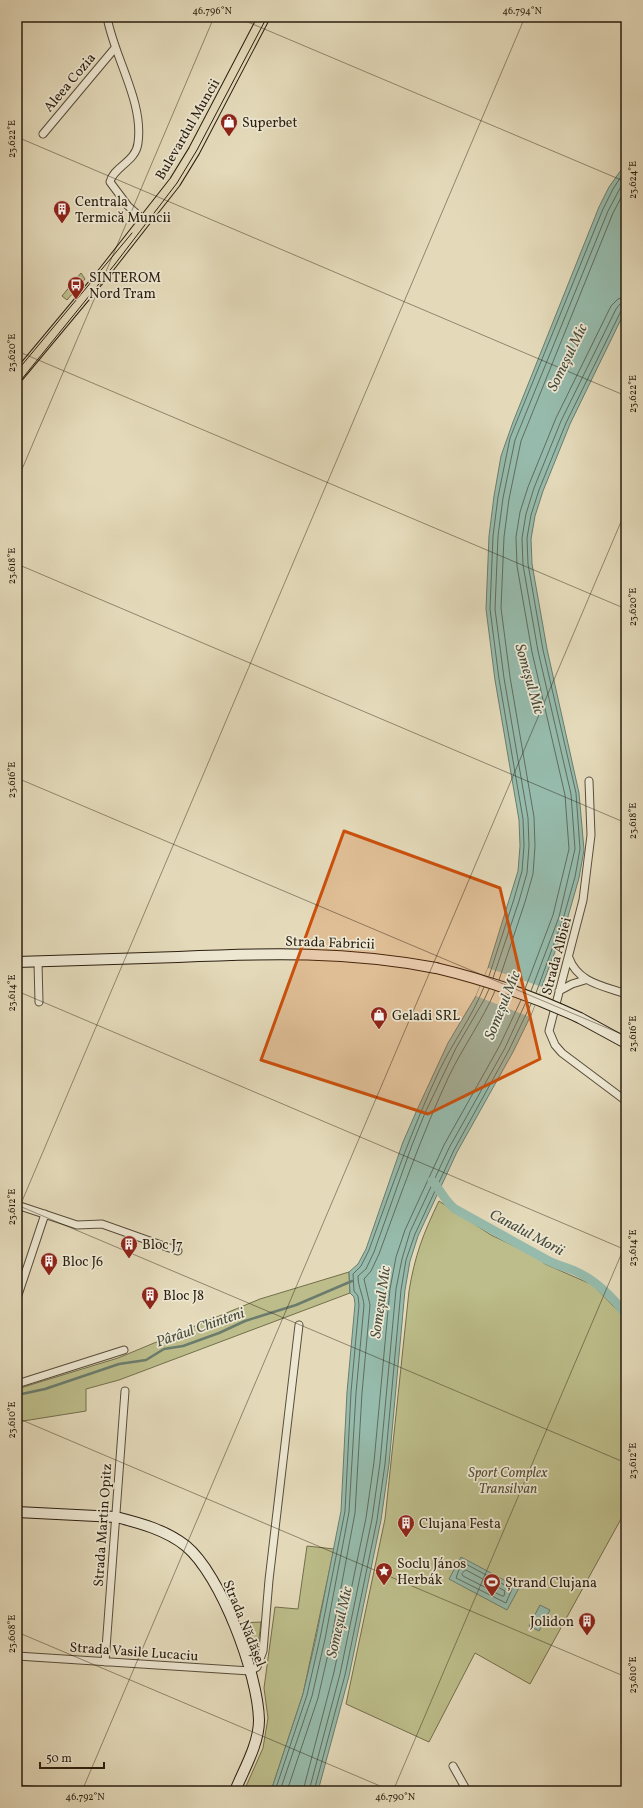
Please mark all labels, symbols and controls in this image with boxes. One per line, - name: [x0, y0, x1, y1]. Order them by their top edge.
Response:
- text: 46.796°N: [192, 4, 232, 18]
- text: 46.794°N: [502, 4, 542, 18]
- street label: Aleea Cozia: [40, 49, 101, 117]
- street label: Bulevardul Muncii: [152, 76, 225, 184]
- shop icon: Superbet: [219, 112, 239, 137]
- place label: Superbet: [242, 114, 297, 133]
- text: 23.622°E: [5, 120, 19, 158]
- text: 23.624°E: [626, 161, 640, 199]
- place label: Centrala Termică Muncii: [75, 193, 171, 228]
- building icon: Centrala Termică Muncii: [52, 199, 72, 224]
- place label: SINTEROM Nord Tram: [89, 269, 161, 304]
- bus stop icon: SINTEROM Nord Tram: [66, 275, 86, 300]
- water label: Someșul Mic: [543, 320, 594, 395]
- text: 23.620°E: [5, 334, 19, 372]
- text: 23.622°E: [626, 375, 640, 413]
- text: 23.618°E: [5, 548, 19, 584]
- text: 23.620°E: [626, 588, 640, 626]
- water label: Someșul Mic: [508, 642, 549, 718]
- text: 23.616°E: [5, 762, 19, 798]
- text: 23.618°E: [626, 803, 640, 839]
- street label: Strada Albiei: [538, 915, 577, 997]
- street label: Strada Fabricii: [285, 932, 375, 955]
- water label: Someșul Mic: [480, 967, 527, 1043]
- text: 23.614°E: [5, 975, 19, 1011]
- shop icon: Geladi SRL: [369, 1005, 389, 1030]
- place label: Geladi SRL: [392, 1007, 460, 1026]
- text: 23.616°E: [626, 1016, 640, 1052]
- text: 23.612°E: [5, 1189, 19, 1225]
- water label: Canalul Morii: [485, 1205, 568, 1262]
- text: 23.614°E: [626, 1230, 640, 1266]
- building icon: Bloc J7: [119, 1234, 139, 1259]
- place label: Bloc J7: [142, 1236, 183, 1255]
- building icon: Bloc J6: [39, 1251, 59, 1276]
- place label: Bloc J6: [62, 1253, 103, 1272]
- water label: Someșul Mic: [366, 1264, 397, 1340]
- building icon: Bloc J8: [140, 1285, 160, 1310]
- place label: Bloc J8: [163, 1287, 204, 1306]
- water label: Pârâul Chinteni: [153, 1303, 248, 1353]
- text: 23.610°E: [5, 1401, 19, 1439]
- text: 23.612°E: [626, 1443, 640, 1479]
- street label: Strada Martin Opitz: [90, 1463, 117, 1587]
- park label: Sport Complex Transilvan: [468, 1464, 548, 1499]
- building icon: Clujana Festa: [396, 1513, 416, 1538]
- place label: Clujana Festa: [419, 1515, 501, 1534]
- place label: Soclu János Herbák: [397, 1555, 466, 1590]
- place icon: Soclu János Herbák: [374, 1561, 394, 1586]
- sports icon: Ștrand Clujana: [482, 1572, 502, 1597]
- place label: Ștrand Clujana: [505, 1574, 597, 1593]
- street label: Strada Nădășel: [218, 1577, 270, 1670]
- water label: Someșul Mic: [322, 1584, 359, 1660]
- building icon: Jolidon: [577, 1611, 597, 1636]
- place label: Jolidon: [530, 1613, 574, 1632]
- text: 23.608°E: [5, 1615, 19, 1653]
- street label: Strada Vasile Lucaciu: [69, 1639, 199, 1666]
- text: 23.610°E: [626, 1656, 640, 1694]
- scale bar: [40, 1744, 104, 1770]
- text: 50 m: [46, 1751, 72, 1767]
- text: 46.792°N: [65, 1790, 105, 1804]
- text: 46.790°N: [375, 1790, 416, 1804]

